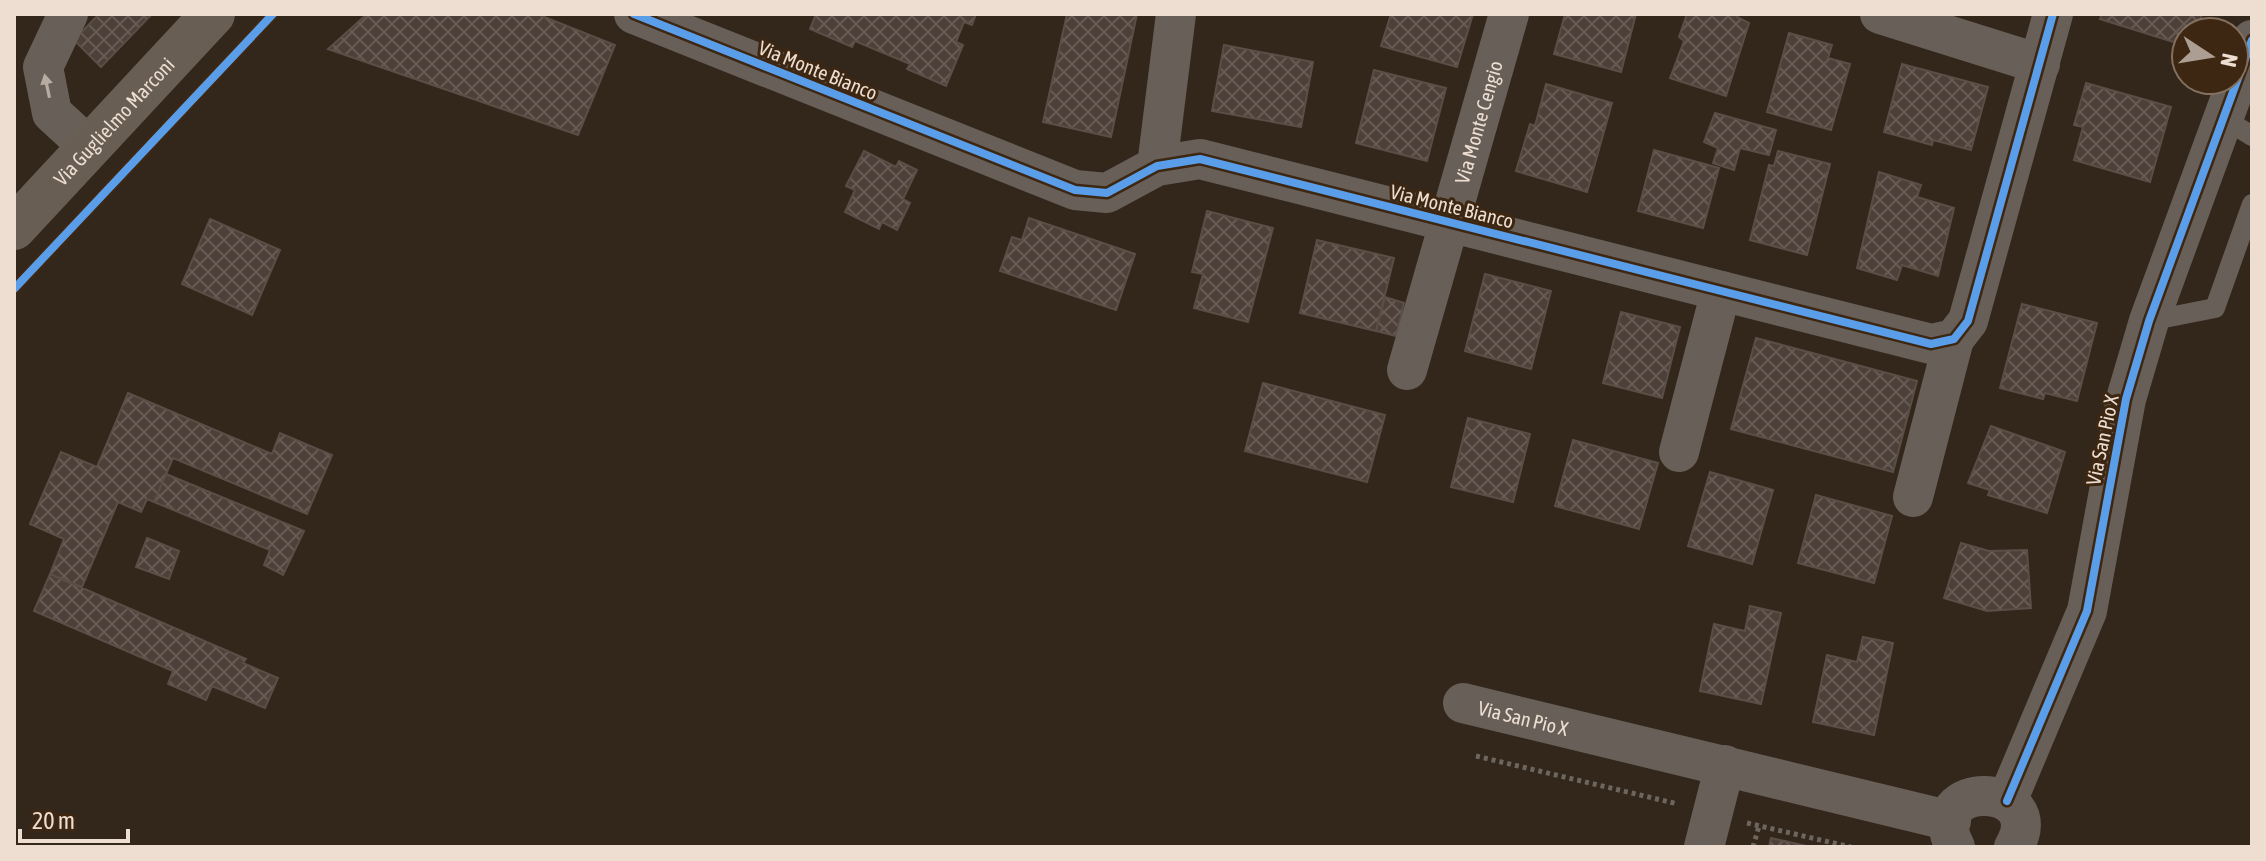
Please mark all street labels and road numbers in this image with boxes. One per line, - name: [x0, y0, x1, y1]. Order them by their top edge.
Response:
- street label: Via Monte Bianco: [755, 36, 881, 104]
- street label: Via Guglielmo Marconi: [48, 52, 178, 190]
- street label: Via Monte Cengio: [1450, 58, 1507, 186]
- street label: Via Monte Bianco: [1388, 180, 1516, 232]
- street label: Via San Pio X: [2081, 393, 2123, 487]
- street label: Via San Pio X: [1476, 696, 1571, 740]

